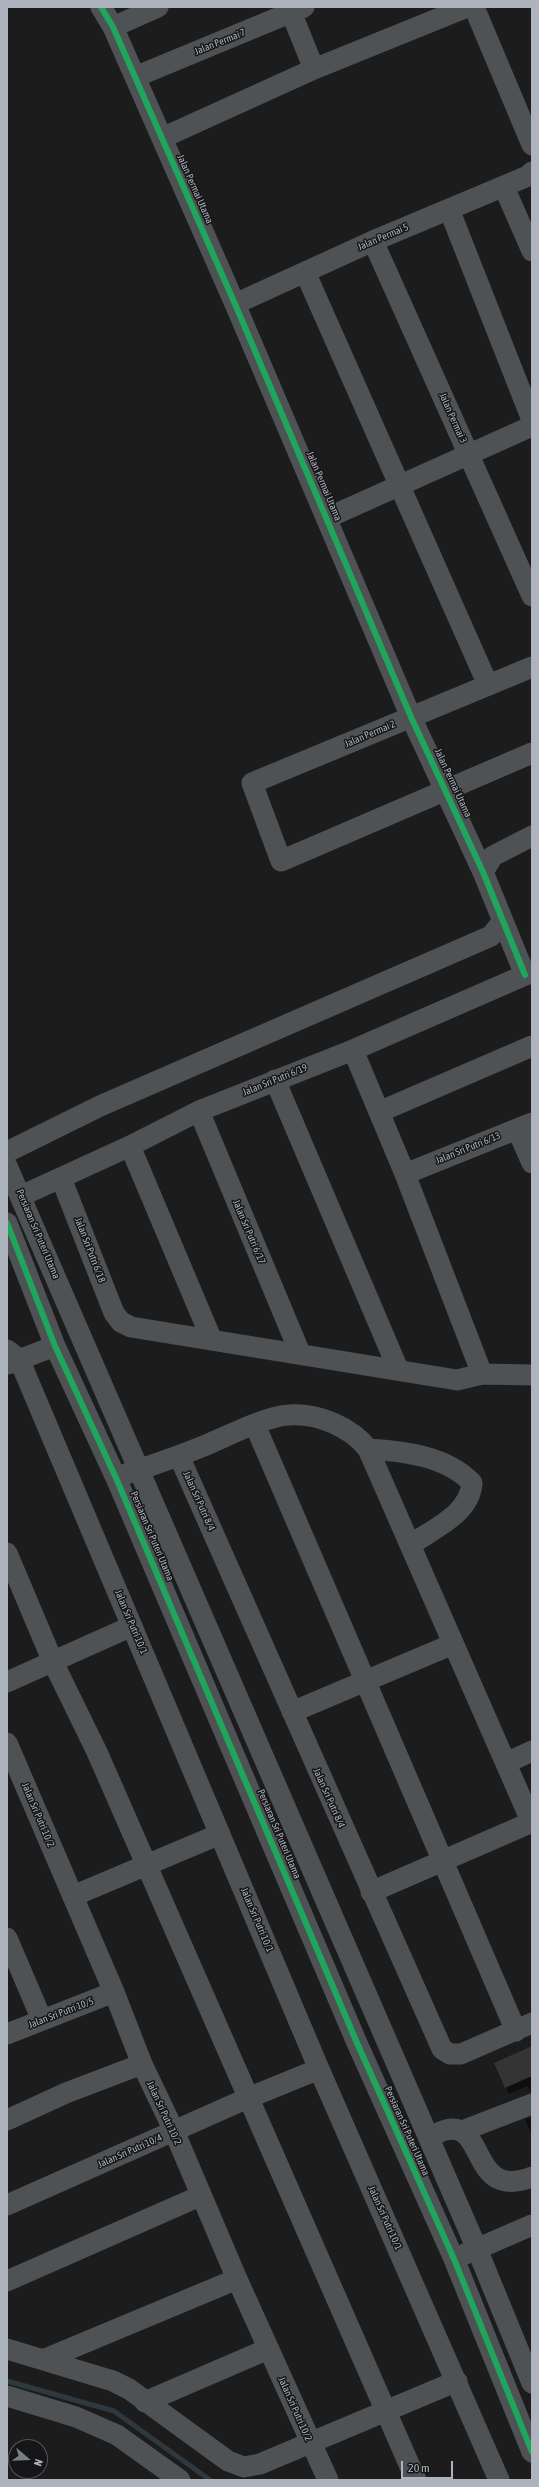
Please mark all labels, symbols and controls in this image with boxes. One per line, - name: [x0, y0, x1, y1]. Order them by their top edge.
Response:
- street label: Jalan Permai 7: [193, 26, 247, 58]
- street label: Jalan Permai Utama: [174, 153, 216, 225]
- street label: Jalan Permai 5: [356, 221, 410, 253]
- street label: Jalan Permai 3: [437, 391, 469, 445]
- street label: Jalan Permai Utama: [304, 449, 344, 523]
- street label: Jalan Permai 2: [343, 718, 397, 750]
- street label: Jalan Permai Utama: [432, 747, 474, 819]
- street label: Jalan Sri Putri 6/19: [241, 1062, 309, 1098]
- street label: Jalan Sri Putri 6/13: [434, 1130, 502, 1166]
- street label: Persiaran Sri Puteri Utama: [14, 1187, 62, 1281]
- street label: Jalan Sri Putri 6/17: [230, 1198, 268, 1266]
- street label: Jalan Sri Putri 6/18: [72, 1216, 108, 1284]
- street label: Jalan Sri Putri 8/4: [180, 1469, 218, 1533]
- street label: Persiaran Sri Puteri Utama: [128, 1489, 176, 1583]
- street label: Jalan Sri Putri 10/1: [112, 1588, 150, 1656]
- street label: Jalan Sri Putri 8/4: [310, 1766, 348, 1830]
- street label: Jalan Sri Putri 10/2: [19, 1781, 57, 1849]
- street label: Persiaran Sri Puteri Utama: [255, 1787, 303, 1881]
- street label: Jalan Sri Putri 10/1: [238, 1886, 276, 1954]
- street label: Jalan Sri Putri 10/5: [27, 1995, 95, 2031]
- street label: Jalan Sri Putri 10/2: [144, 2079, 184, 2147]
- street label: Persiaran Sri Puteri Utama: [382, 2085, 432, 2177]
- street label: Jalan Sri Putri 10/4: [96, 2132, 164, 2170]
- street label: Jalan Sri Putri 10/1: [366, 2184, 404, 2252]
- street label: Jalan Sri Putri 10/2: [276, 2375, 314, 2443]
- north arrow: [8, 2439, 48, 2479]
- scale bar: [403, 2453, 455, 2479]
- text: N: [32, 2458, 45, 2468]
- text: 20 m: [408, 2461, 430, 2475]

